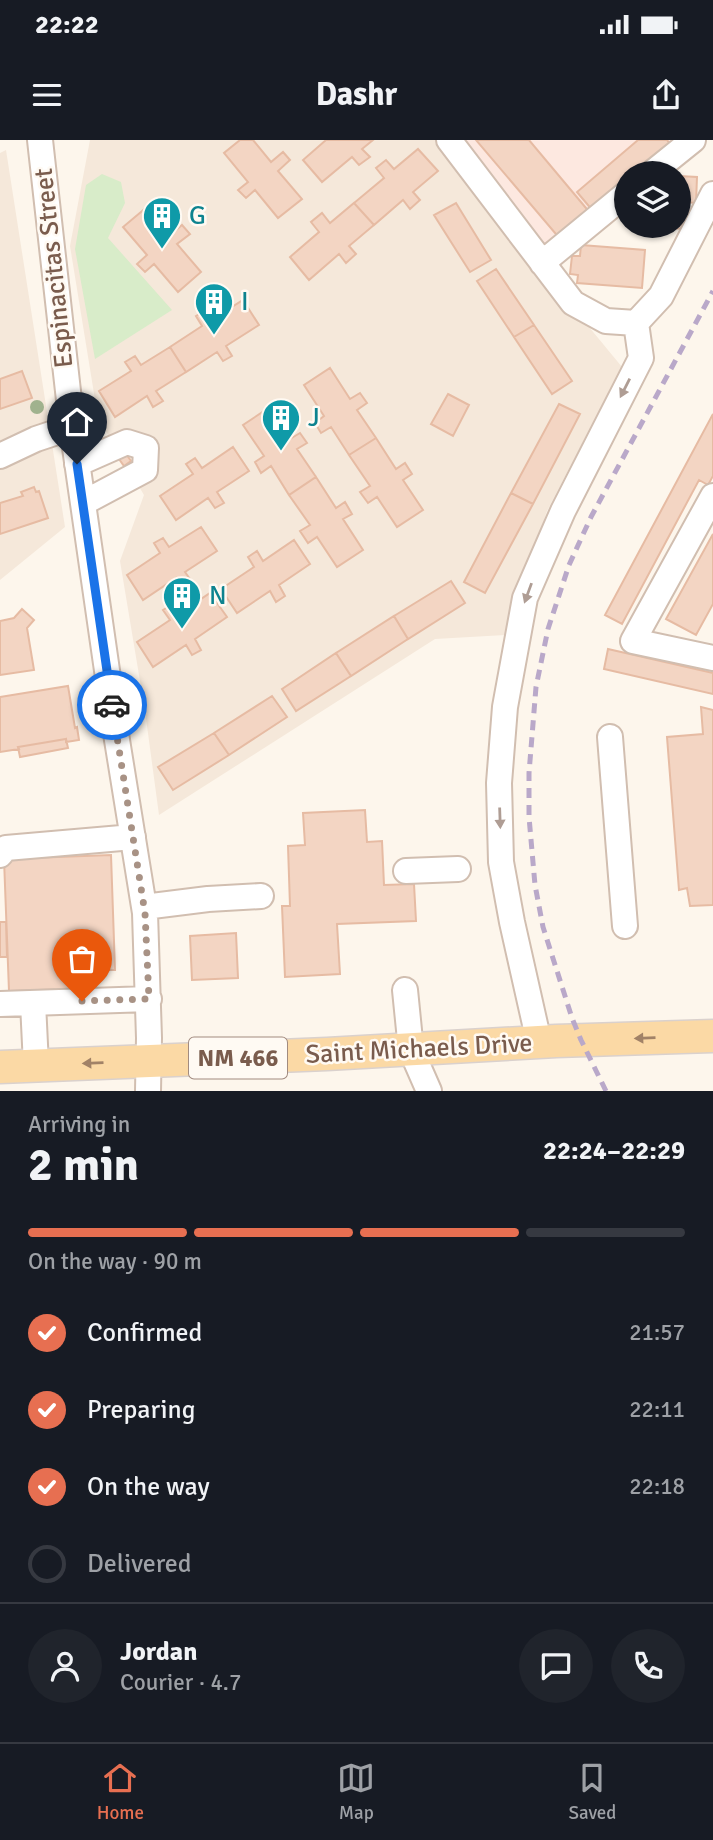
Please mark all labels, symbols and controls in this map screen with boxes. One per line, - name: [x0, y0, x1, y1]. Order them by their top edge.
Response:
- text: 22:22: [35, 9, 99, 41]
- text: Dashr: [316, 75, 397, 114]
- icon: menu: [28, 76, 66, 114]
- icon: share: [647, 76, 685, 114]
- map controls: [614, 161, 691, 238]
- button: layers: [614, 161, 691, 238]
- street label: Espinacitas Street: [28, 167, 80, 369]
- building icon: G: [141, 195, 183, 250]
- place label: G: [189, 200, 206, 232]
- building icon: I: [193, 281, 235, 336]
- place label: I: [241, 286, 249, 318]
- one-way arrow: [620, 378, 631, 398]
- pin: [47, 392, 107, 464]
- building icon: J: [260, 397, 302, 452]
- place label: J: [308, 402, 320, 434]
- icon: home: [58, 403, 96, 441]
- building icon: N: [161, 575, 203, 630]
- place label: N: [209, 580, 227, 612]
- one-way arrow: [522, 583, 533, 604]
- courier: [77, 670, 147, 740]
- icon: car: [93, 686, 131, 724]
- one-way arrow: [494, 807, 506, 829]
- pin: [52, 929, 112, 1001]
- icon: bag: [63, 940, 101, 978]
- street label: Saint Michaels Drive: [305, 1027, 533, 1071]
- one-way arrow: [634, 1033, 656, 1044]
- road number: NM 466: [189, 1038, 287, 1078]
- one-way arrow: [82, 1058, 104, 1069]
- text: Arriving in: [28, 1110, 130, 1139]
- text: 22:24–22:29: [543, 1135, 685, 1167]
- text: 2 min: [28, 1137, 139, 1193]
- text: On the way · 90 m: [28, 1247, 202, 1276]
- icon: check: [28, 1314, 66, 1352]
- text: Confirmed: [87, 1317, 202, 1349]
- text: 21:57: [629, 1318, 685, 1347]
- icon: check: [28, 1391, 66, 1429]
- text: Preparing: [87, 1394, 195, 1426]
- text: 22:11: [629, 1395, 685, 1424]
- icon: check: [28, 1468, 66, 1506]
- text: On the way: [87, 1471, 210, 1503]
- text: 22:18: [629, 1472, 685, 1501]
- text: Delivered: [87, 1548, 192, 1580]
- button: person: [28, 1629, 102, 1703]
- button: chat: [519, 1629, 593, 1703]
- button: phone: [611, 1629, 685, 1703]
- text: Jordan: [120, 1636, 197, 1668]
- text: Courier · 4.7: [120, 1668, 241, 1697]
- tab: Home: [97, 1759, 144, 1825]
- tab: Map: [337, 1759, 375, 1825]
- tab: Saved: [568, 1759, 616, 1825]

